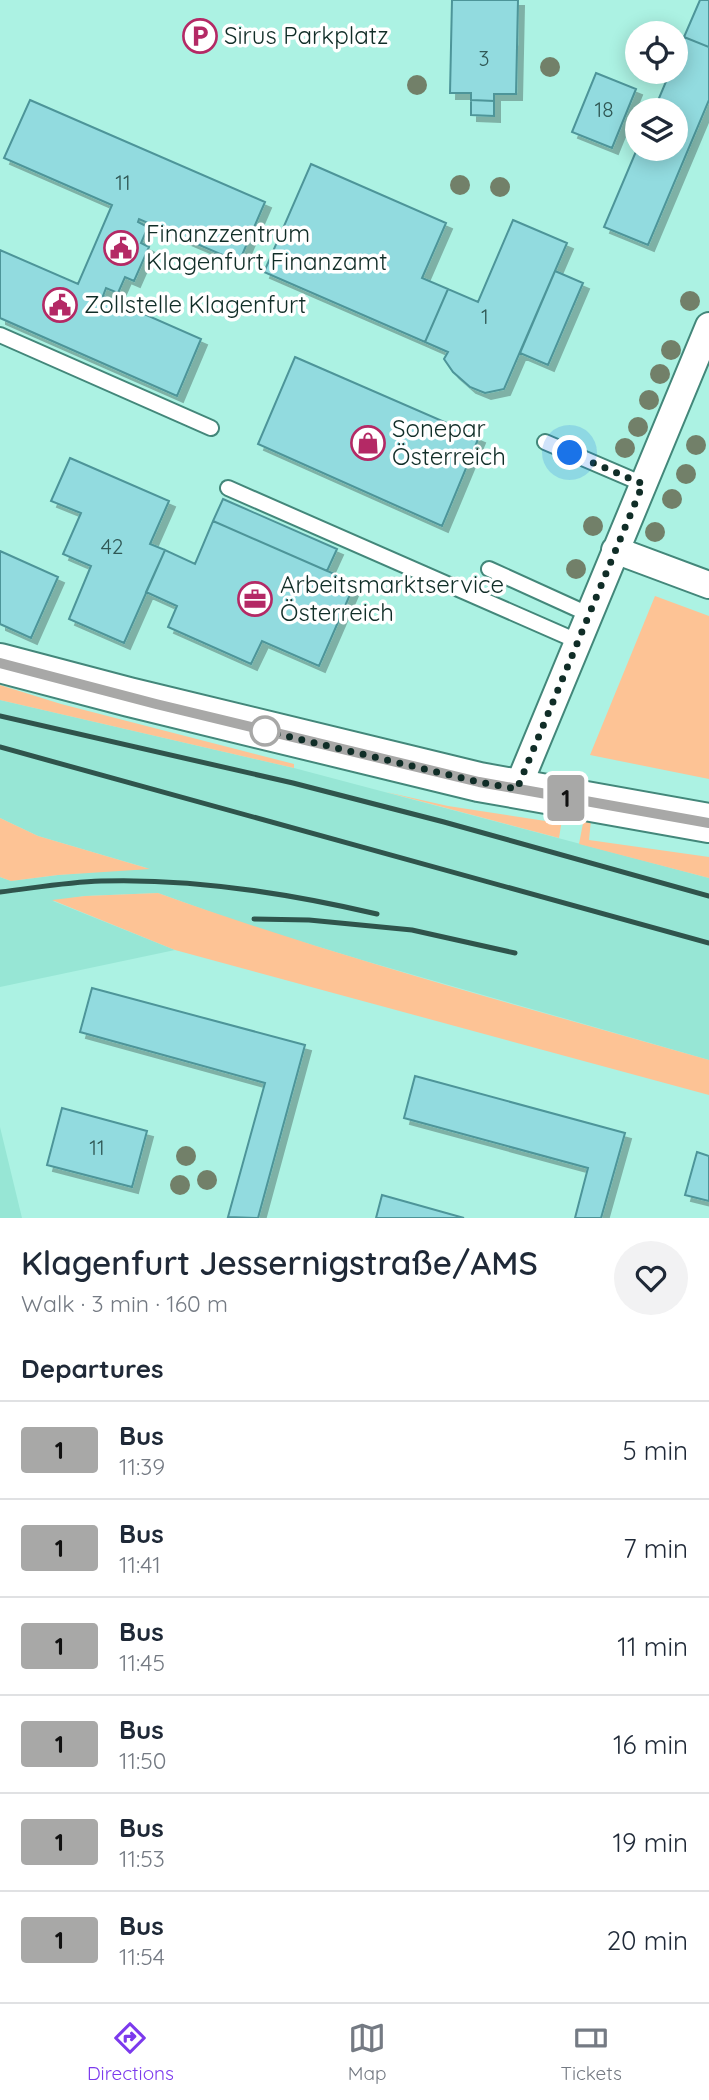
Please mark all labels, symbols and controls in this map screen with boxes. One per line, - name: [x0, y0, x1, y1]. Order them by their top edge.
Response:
- parking icon: Sirus Parkplatz: [181, 17, 219, 55]
- place label: Sirus Parkplatz: [224, 20, 388, 50]
- map controls: [625, 21, 688, 161]
- button: locate: [625, 21, 688, 84]
- house number: 3: [478, 45, 490, 71]
- house number: 18: [594, 96, 614, 122]
- button: layers: [625, 98, 688, 161]
- house number: 11: [115, 169, 131, 195]
- place label: Finanzzentrum Klagenfurt Finanzamt: [146, 218, 388, 276]
- public building icon: Finanzzentrum Klagenfurt Finanzamt: [102, 229, 140, 267]
- public building icon: Zollstelle Klagenfurt: [41, 286, 79, 324]
- place label: Zollstelle Klagenfurt: [84, 289, 306, 319]
- house number: 1: [481, 303, 489, 329]
- place label: Sonepar Österreich: [392, 413, 506, 471]
- shop icon: Sonepar Österreich: [349, 424, 387, 462]
- your location: [552, 435, 587, 470]
- house number: 42: [101, 533, 123, 559]
- place label: Arbeitsmarktservice Österreich: [280, 569, 504, 627]
- office icon: Arbeitsmarktservice Österreich: [236, 580, 274, 618]
- unlabelled marker: [250, 716, 280, 746]
- line badge: 1: [543, 775, 589, 821]
- text: 1: [561, 783, 571, 813]
- house number: 11: [89, 1134, 105, 1160]
- button: heart: [614, 1241, 688, 1315]
- text: Klagenfurt Jessernigstraße/AMS: [21, 1242, 538, 1283]
- text: Walk · 3 min · 160 m: [21, 1289, 228, 1318]
- text: Departures: [21, 1352, 164, 1385]
- text: Bus: [119, 1419, 164, 1452]
- text: 5 min: [622, 1434, 688, 1467]
- text: 1: [55, 1435, 64, 1465]
- text: 11:39: [119, 1452, 165, 1481]
- text: Bus: [119, 1517, 164, 1550]
- text: 7 min: [623, 1532, 688, 1565]
- text: 1: [55, 1533, 64, 1563]
- text: 11:41: [119, 1550, 161, 1579]
- text: Bus: [119, 1615, 164, 1648]
- text: 11 min: [617, 1630, 688, 1663]
- text: 1: [55, 1631, 64, 1661]
- text: 11:45: [119, 1648, 165, 1677]
- text: Bus: [119, 1713, 164, 1746]
- text: 16 min: [613, 1728, 688, 1761]
- text: 1: [55, 1729, 64, 1759]
- text: 11:50: [119, 1746, 167, 1775]
- text: Bus: [119, 1811, 164, 1844]
- text: 19 min: [612, 1826, 688, 1859]
- text: 1: [55, 1827, 64, 1857]
- text: 11:53: [119, 1844, 165, 1873]
- text: Bus: [119, 1909, 164, 1942]
- text: 20 min: [607, 1924, 688, 1957]
- text: 1: [55, 1925, 64, 1955]
- text: 11:54: [119, 1942, 165, 1971]
- tab: Directions: [87, 2019, 174, 2085]
- tab: Map: [348, 2019, 387, 2085]
- tab: Tickets: [560, 2019, 622, 2085]

